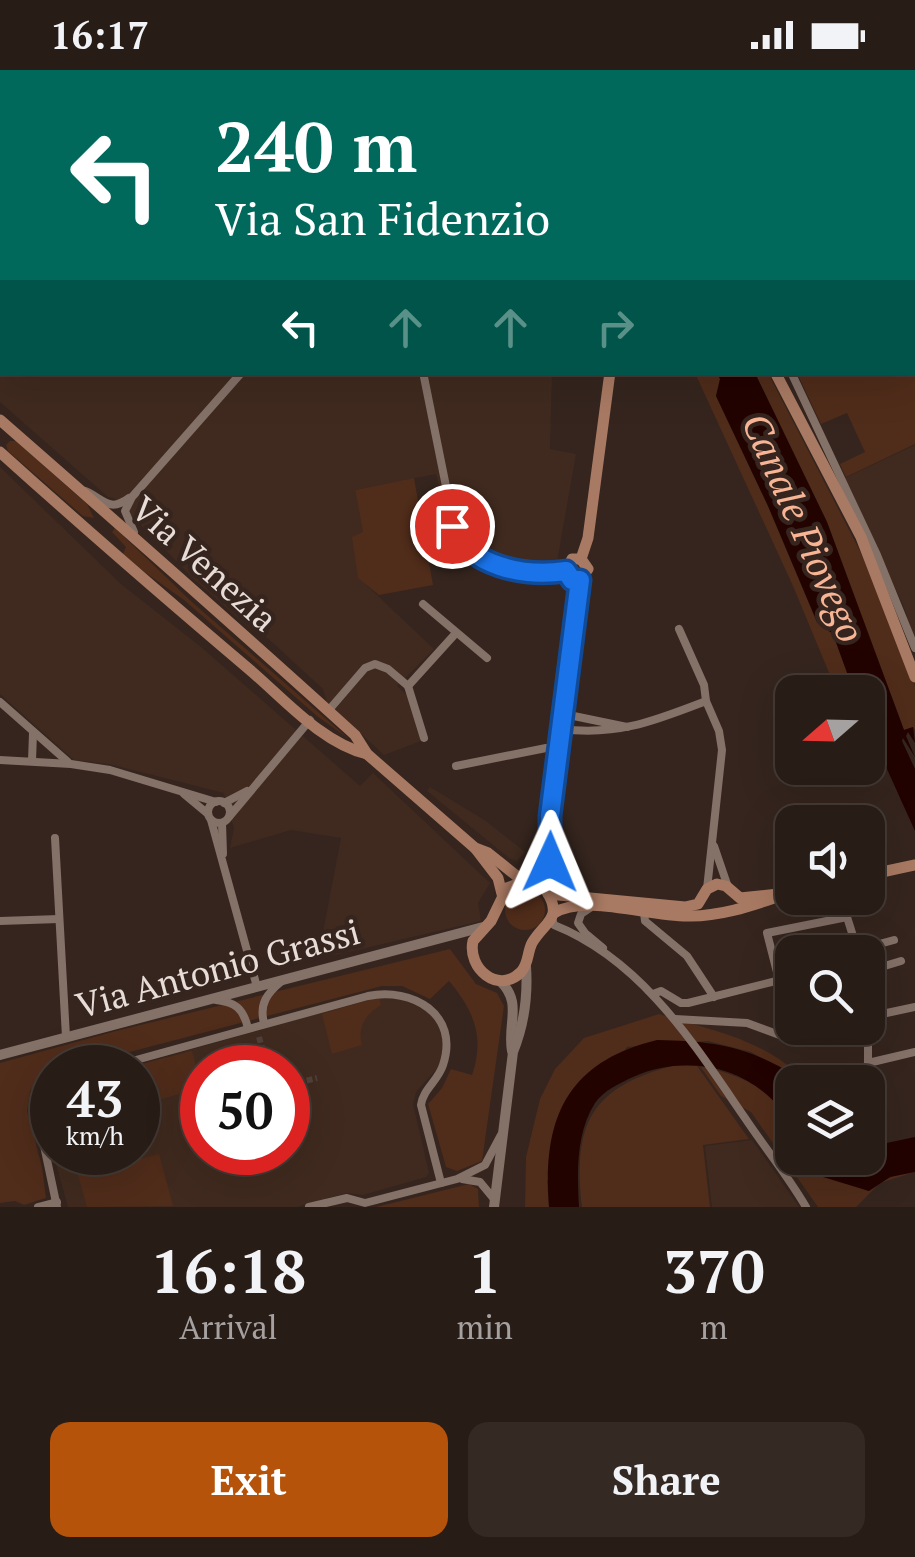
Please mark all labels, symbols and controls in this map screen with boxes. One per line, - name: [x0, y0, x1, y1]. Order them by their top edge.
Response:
- text: 16:17: [50, 10, 149, 60]
- text: 240 m: [215, 99, 417, 192]
- icon: left: [50, 110, 180, 240]
- text: Via San Fidenzio: [215, 188, 550, 248]
- icon: left: [273, 300, 328, 355]
- icon: ahead: [378, 300, 433, 355]
- icon: ahead: [483, 300, 538, 355]
- icon: right: [588, 300, 643, 355]
- water label: Canale Piovego: [731, 405, 877, 650]
- pin: [410, 484, 495, 569]
- street label: Via Venezia: [122, 486, 287, 641]
- icon: arrive: [425, 499, 480, 554]
- north arrow: [775, 675, 885, 785]
- map controls: [775, 675, 885, 1175]
- button: sound: [775, 805, 885, 915]
- position arrow: [498, 810, 602, 914]
- street label: Via Antonio Grassi: [71, 908, 365, 1028]
- button: search: [775, 935, 885, 1045]
- speed limit sign: 50: [180, 1045, 310, 1175]
- text: 43: [67, 1065, 123, 1131]
- button: layers: [775, 1065, 885, 1175]
- text: km/h: [66, 1119, 124, 1152]
- text: 16:18: [150, 1231, 306, 1310]
- text: 1: [468, 1231, 502, 1310]
- text: 370: [663, 1231, 765, 1310]
- text: Arrival: [179, 1306, 277, 1348]
- text: min: [457, 1306, 513, 1348]
- text: m: [700, 1306, 728, 1348]
- button: Exit: [50, 1422, 448, 1537]
- button: Share: [468, 1422, 865, 1537]

